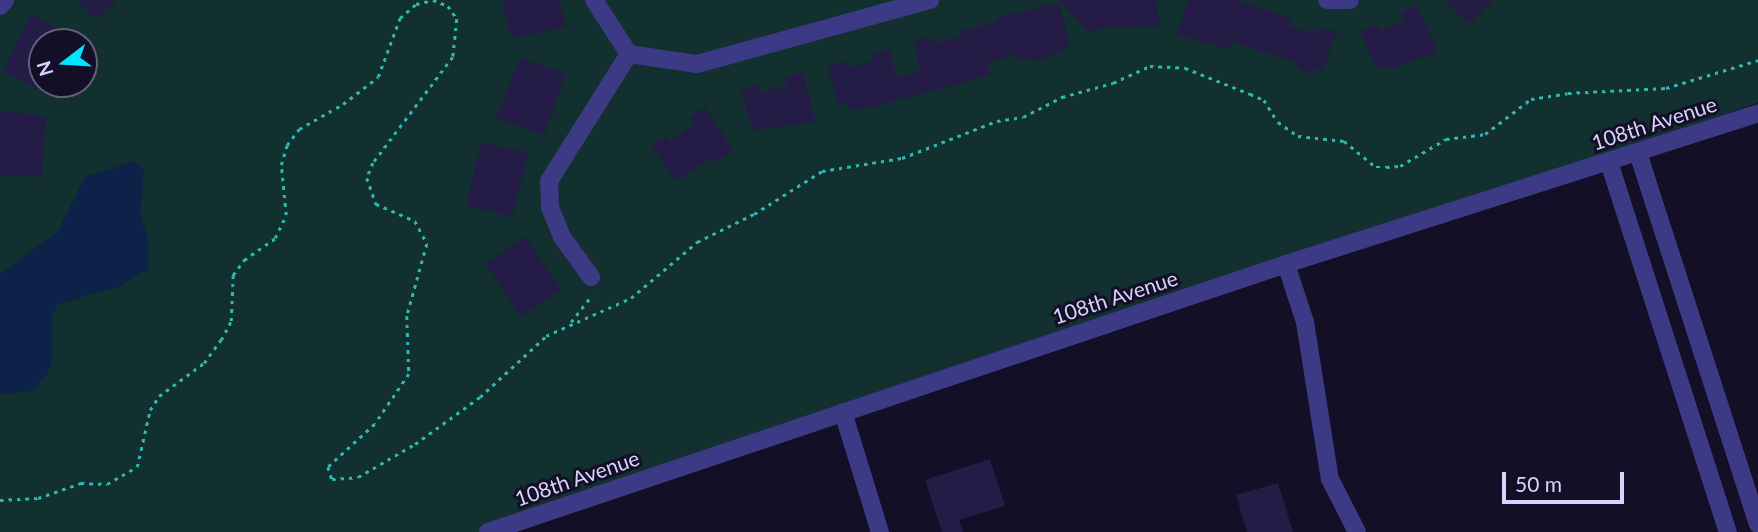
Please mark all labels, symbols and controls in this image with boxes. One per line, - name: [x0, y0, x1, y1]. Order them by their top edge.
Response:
- north arrow: [28, 28, 98, 98]
- text: N: [31, 58, 57, 79]
- street label: 108th Avenue: [1588, 91, 1720, 155]
- street label: 108th Avenue: [1049, 265, 1181, 329]
- street label: 108th Avenue: [511, 445, 643, 511]
- scale bar: [1506, 458, 1628, 502]
- text: 50 m: [1515, 471, 1562, 496]

